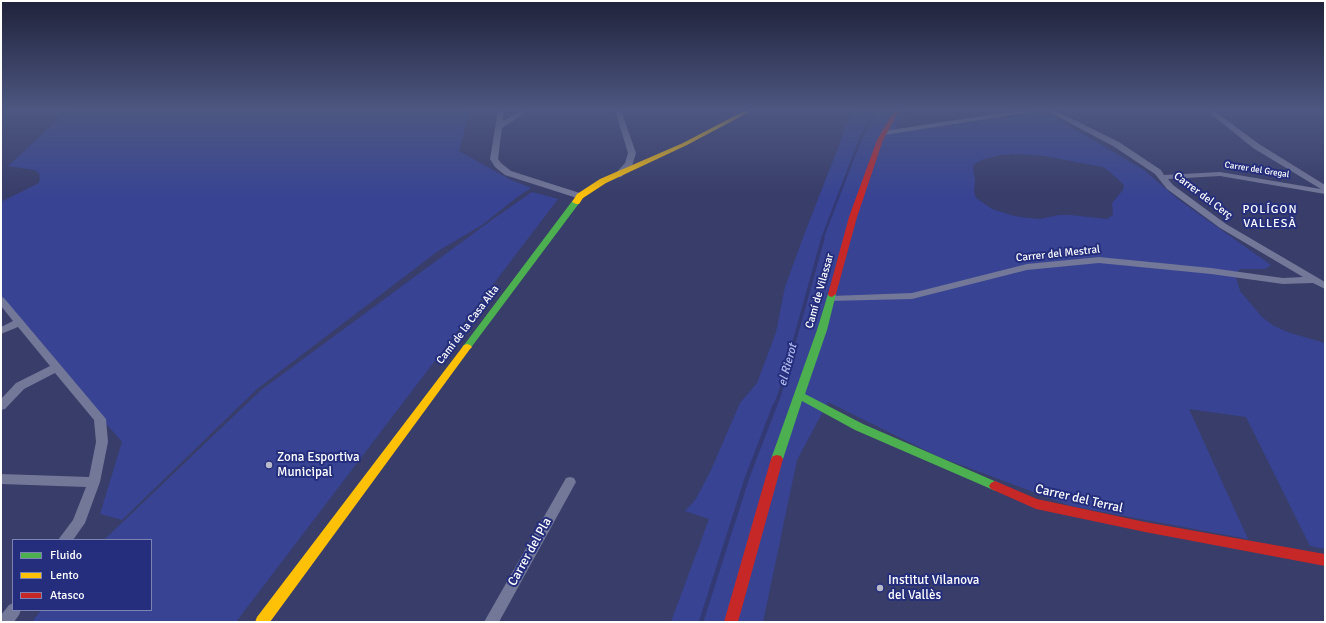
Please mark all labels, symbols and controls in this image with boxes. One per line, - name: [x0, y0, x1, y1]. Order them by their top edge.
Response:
- street label: Carrer del Gregal: [1224, 160, 1290, 180]
- street label: Carrer del Cerç: [1171, 170, 1235, 222]
- district label: POLÍGON VALLESÀ: [1242, 203, 1298, 231]
- street label: Carrer del Mestral: [1015, 243, 1101, 265]
- street label: Camí de Vilassar: [803, 252, 837, 330]
- street label: Camí de la Casa Alta: [434, 283, 502, 367]
- water label: el Rierot: [775, 342, 801, 388]
- place label: Zona Esportiva Municipal: [277, 450, 360, 481]
- marker: Zona Esportiva Municipal: [264, 460, 274, 470]
- street label: Carrer del Terral: [1034, 481, 1124, 517]
- street label: Carrer del Pla: [505, 515, 555, 589]
- legend: [12, 539, 152, 611]
- text: Fluido: [50, 548, 82, 563]
- text: Lento: [50, 568, 79, 583]
- place label: Institut Vilanova del Vallès: [888, 573, 979, 604]
- marker: Institut Vilanova del Vallès: [875, 583, 885, 593]
- text: Atasco: [50, 588, 85, 603]

